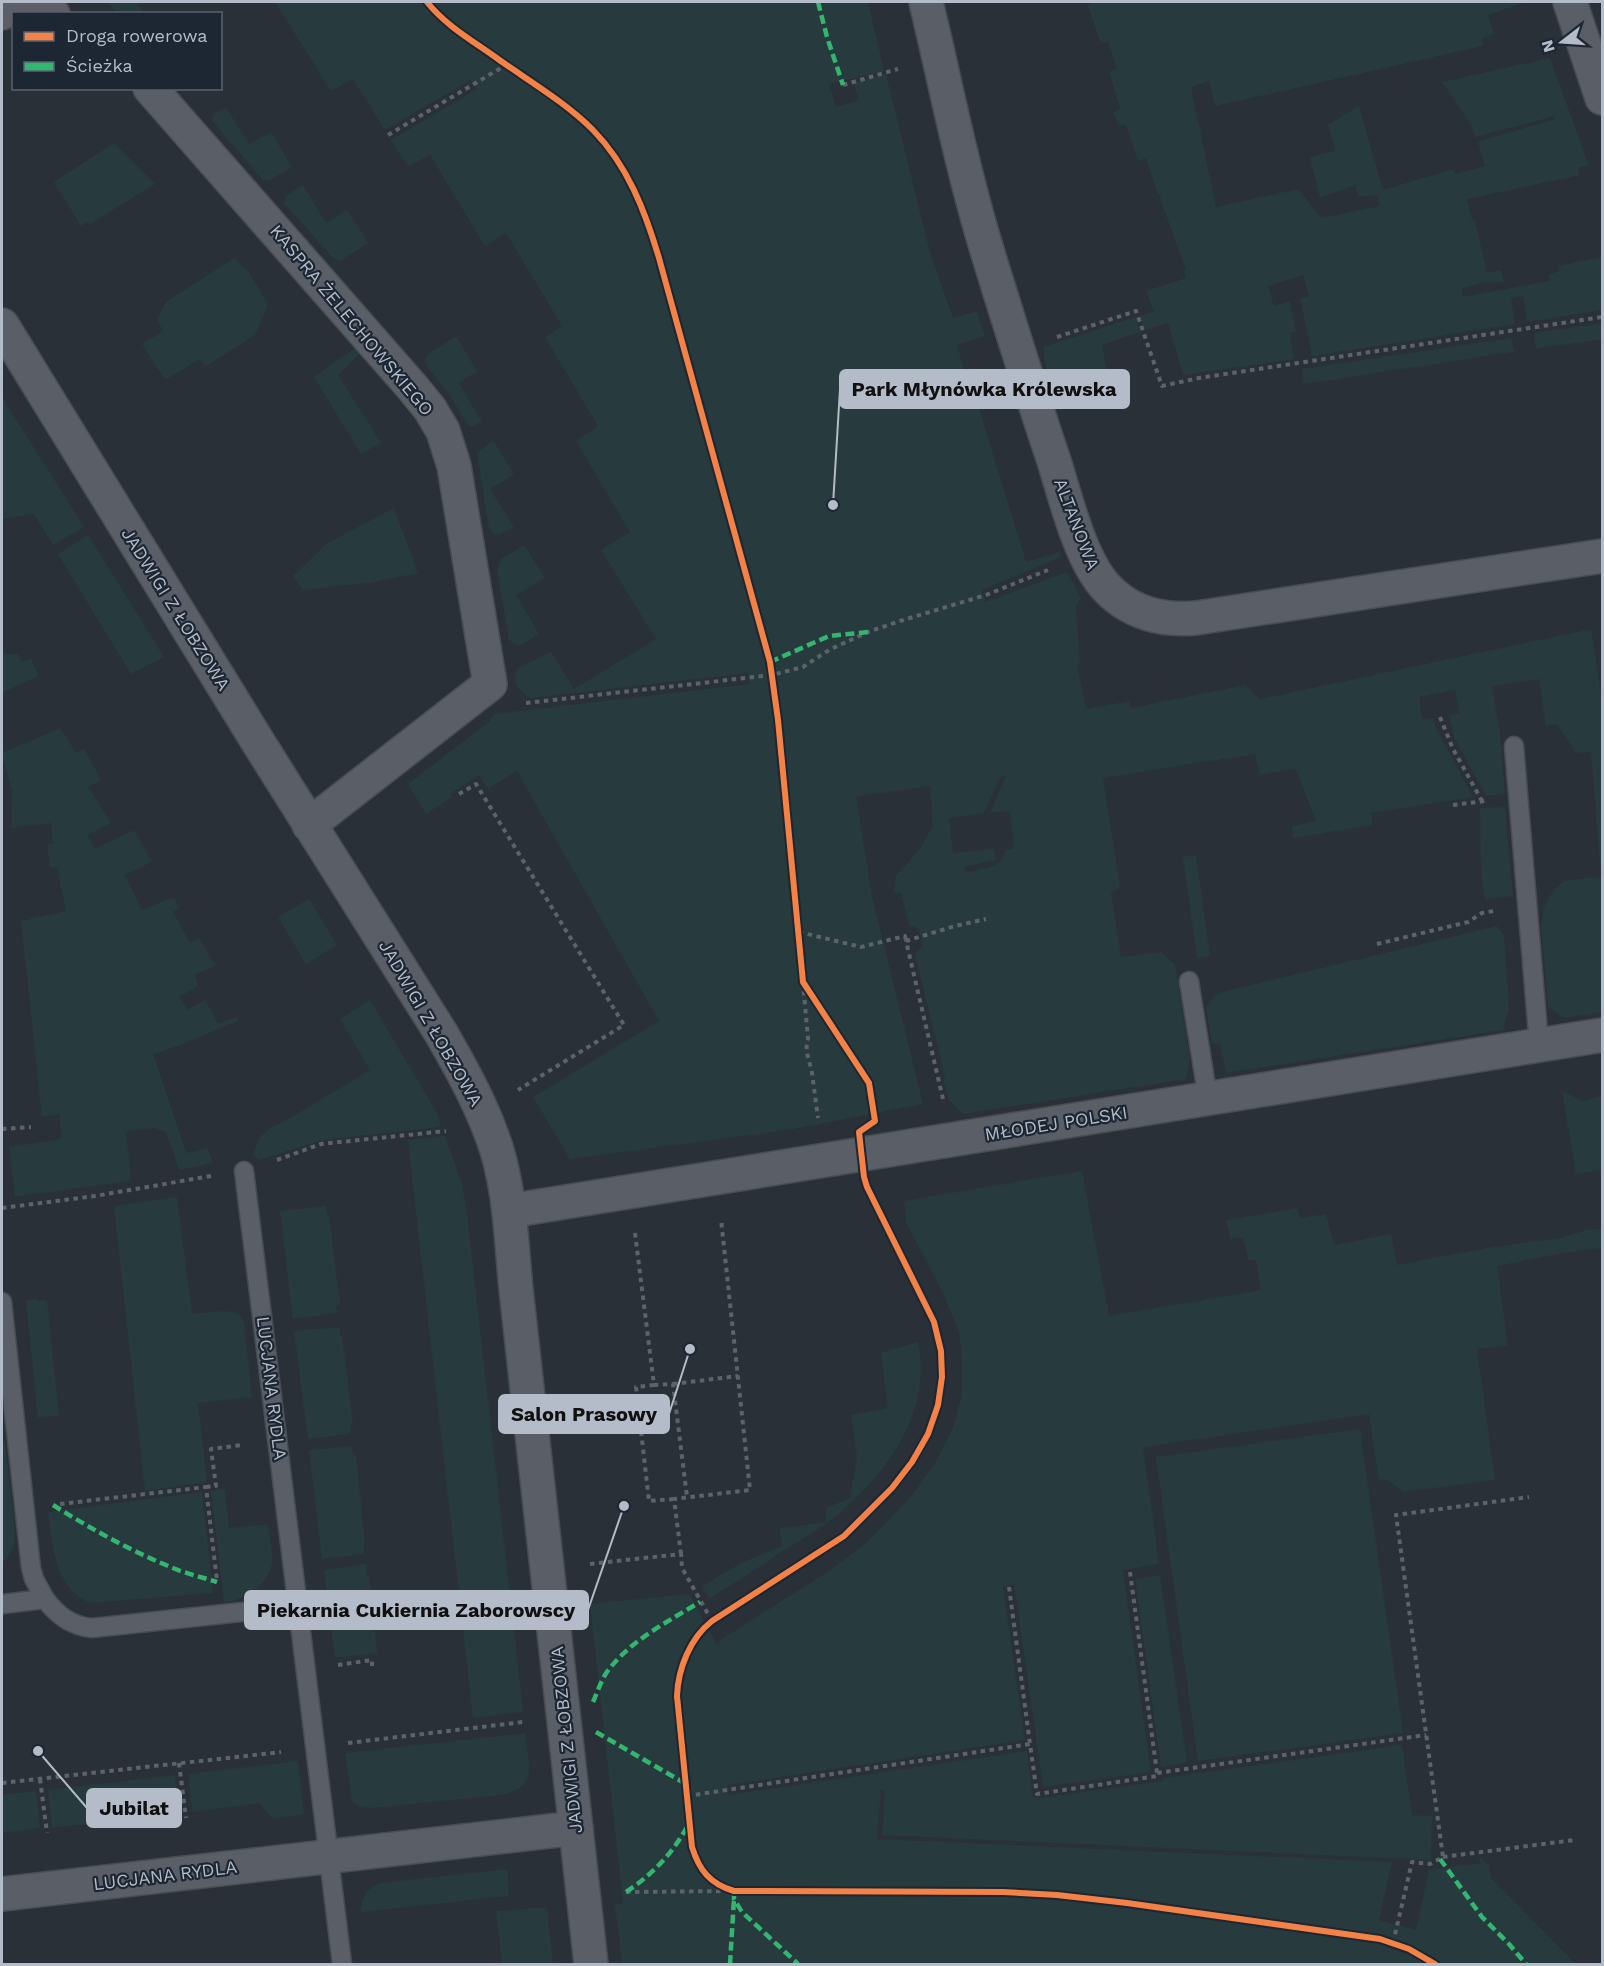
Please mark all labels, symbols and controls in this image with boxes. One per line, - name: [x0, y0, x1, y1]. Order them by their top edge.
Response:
- legend: [12, 12, 222, 90]
- north arrow: [1532, 12, 1592, 72]
- text: Droga rowerowa: [66, 25, 208, 46]
- text: N: [1537, 38, 1559, 55]
- text: Ścieżka: [66, 55, 133, 76]
- street label: KASPRA ŻELECHOWSKIEGO: [266, 220, 438, 420]
- callout: Park Młynówka Królewska: [840, 370, 1129, 408]
- text: Park Młynówka Królewska: [851, 377, 1117, 401]
- street label: ALTANOWA: [1050, 475, 1104, 573]
- street label: JADWIGI Z ŁOBZOWA: [117, 524, 235, 694]
- street label: JADWIGI Z ŁOBZOWA: [375, 936, 487, 1110]
- street label: MŁODEJ POLSKI: [983, 1101, 1129, 1145]
- street label: LUCJANA RYDLA: [253, 1315, 291, 1461]
- callout: Salon Prasowy: [499, 1395, 669, 1433]
- text: Salon Prasowy: [511, 1402, 658, 1426]
- callout: Piekarnia Cukiernia Zaborowscy: [245, 1591, 588, 1629]
- text: Piekarnia Cukiernia Zaborowscy: [257, 1598, 576, 1622]
- street label: JADWIGI Z ŁOBZOWA: [546, 1645, 586, 1835]
- callout: Jubilat: [87, 1789, 181, 1827]
- text: Jubilat: [99, 1796, 169, 1820]
- street label: LUCJANA RYDLA: [92, 1856, 238, 1894]

